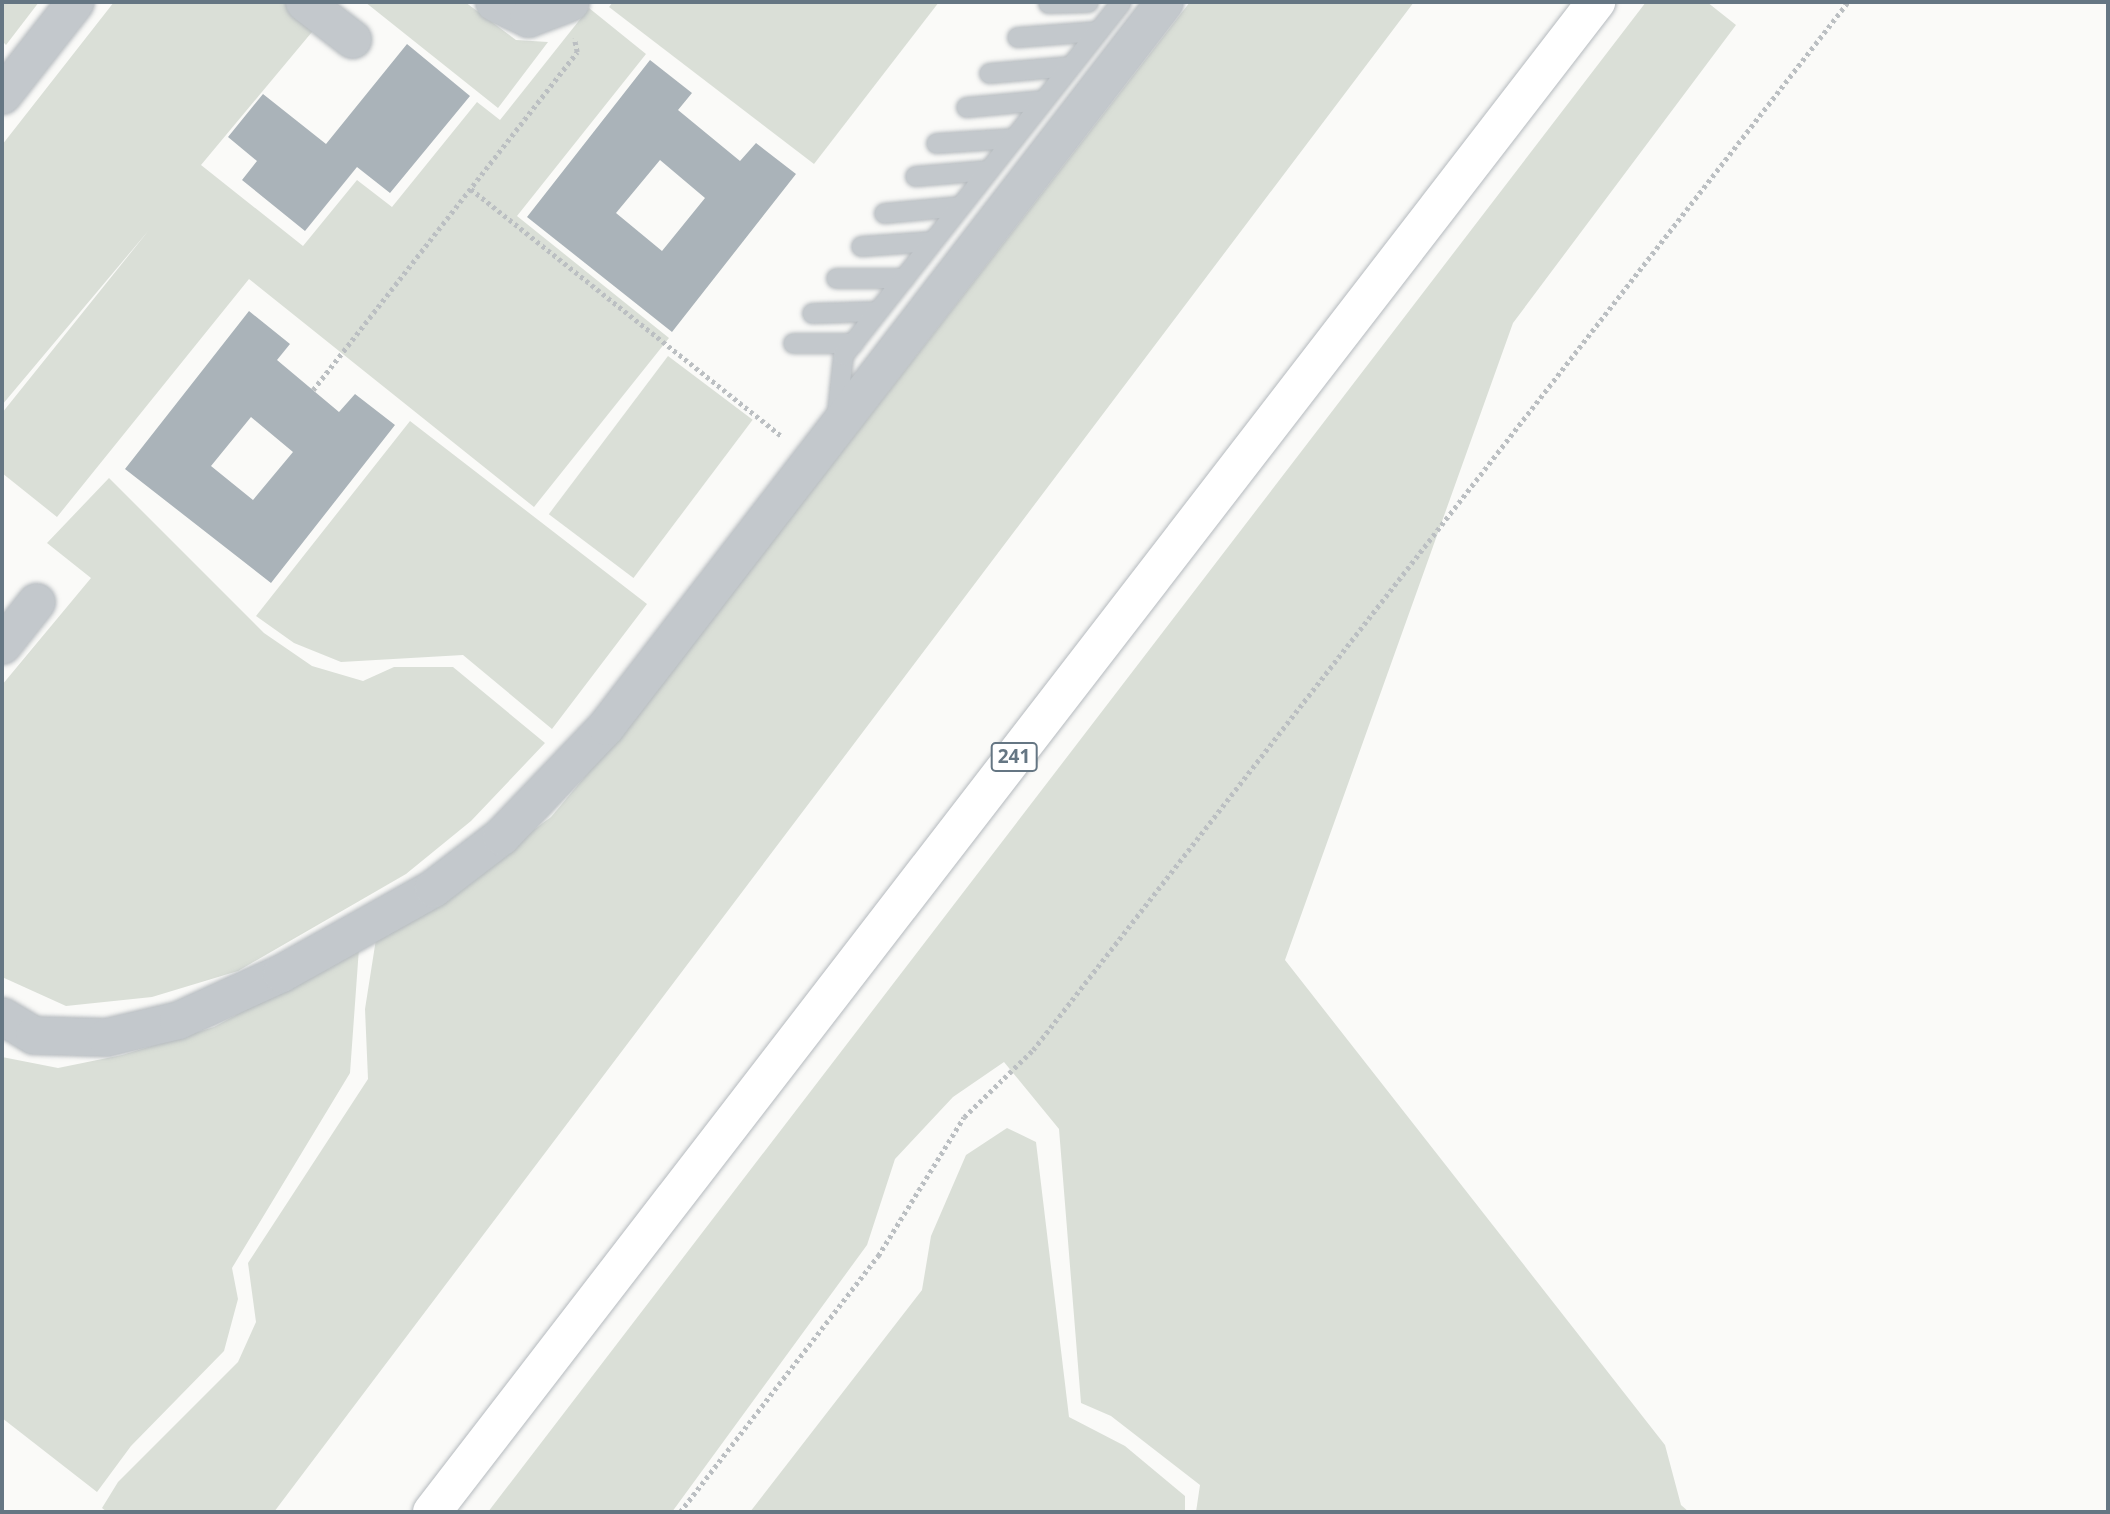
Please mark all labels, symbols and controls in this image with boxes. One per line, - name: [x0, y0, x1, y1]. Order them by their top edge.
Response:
- road number: 241: [990, 742, 1038, 772]

